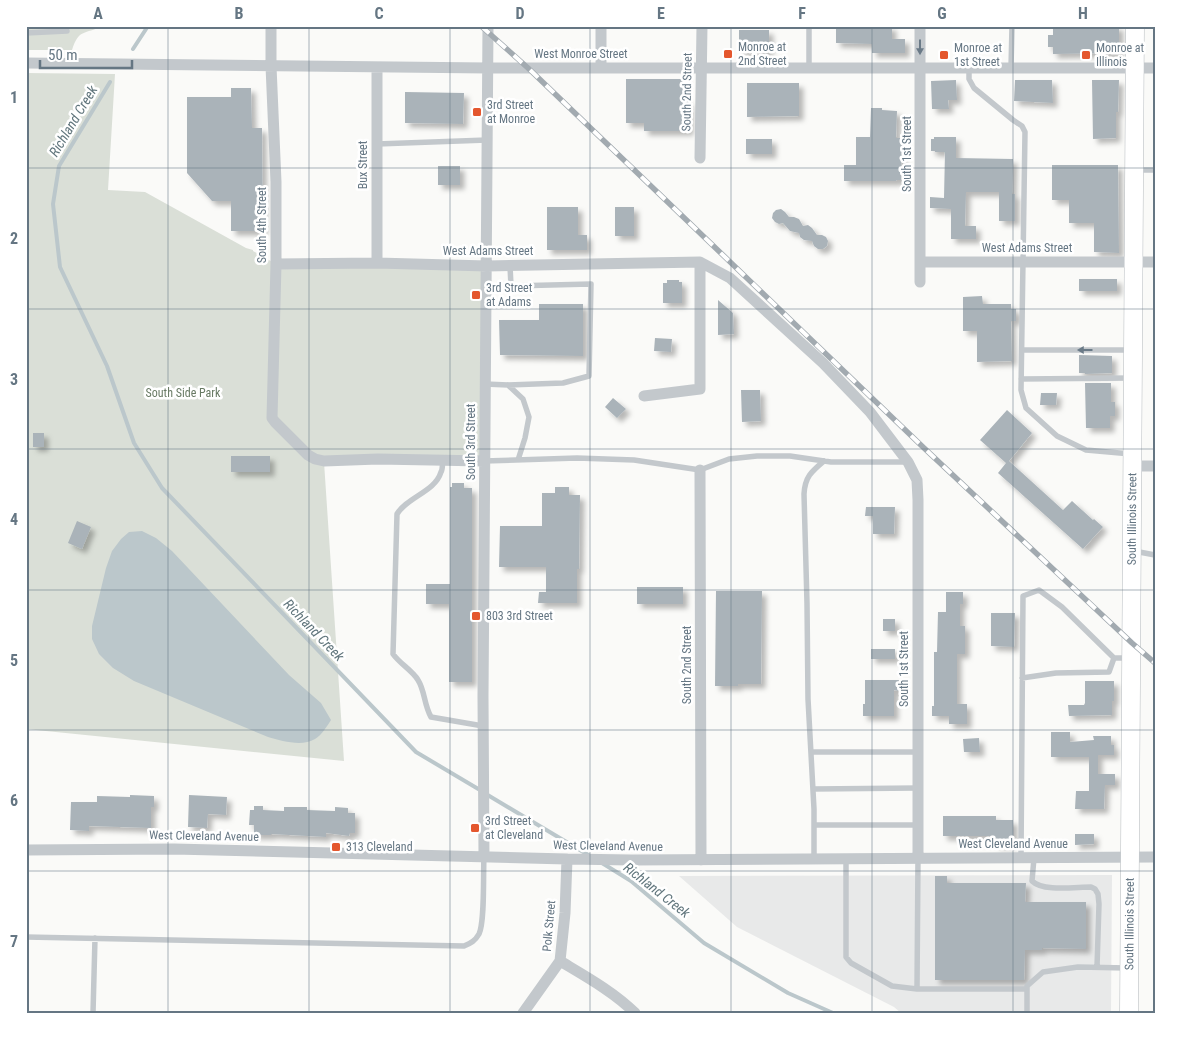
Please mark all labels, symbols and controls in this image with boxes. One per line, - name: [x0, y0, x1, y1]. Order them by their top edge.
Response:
- text: A: [93, 4, 103, 23]
- text: B: [235, 4, 244, 23]
- text: C: [374, 4, 384, 23]
- text: D: [515, 4, 525, 23]
- text: E: [657, 4, 665, 23]
- text: F: [798, 4, 806, 23]
- text: G: [937, 4, 947, 23]
- text: H: [1078, 4, 1088, 23]
- scale bar: [40, 38, 132, 70]
- one-way arrow: [916, 39, 924, 55]
- place label: Monroe at 2nd Street: [738, 40, 787, 68]
- place label: Monroe at 1st Street: [954, 41, 1003, 69]
- place label: Monroe at Illinois: [1096, 41, 1145, 69]
- text: 50 m: [48, 46, 78, 64]
- street label: West Monroe Street: [534, 47, 628, 61]
- marker: Monroe at 2nd Street: [722, 48, 734, 60]
- marker: Monroe at 1st Street: [938, 49, 950, 61]
- marker: Monroe at Illinois: [1080, 49, 1092, 61]
- street label: South 2nd Street: [679, 52, 695, 131]
- water label: Richland Creek: [46, 82, 101, 159]
- text: 1: [10, 88, 18, 107]
- place label: 3rd Street at Monroe: [487, 98, 536, 126]
- marker: 3rd Street at Monroe: [471, 106, 483, 118]
- street label: South 1st Street: [900, 116, 914, 192]
- street label: Bux Street: [356, 140, 370, 189]
- street label: South 4th Street: [255, 186, 269, 263]
- text: 2: [10, 229, 18, 248]
- street label: West Adams Street: [982, 241, 1073, 255]
- street label: West Adams Street: [443, 244, 534, 258]
- place label: 3rd Street at Adams: [486, 281, 533, 309]
- marker: 3rd Street at Adams: [470, 289, 482, 301]
- one-way arrow: [1076, 346, 1092, 354]
- text: 3: [10, 370, 18, 389]
- park label: South Side Park: [146, 386, 221, 400]
- street label: South 3rd Street: [464, 403, 478, 480]
- street label: South Illinois Street: [1125, 472, 1139, 565]
- text: 4: [10, 510, 18, 529]
- water label: Richland Creek: [281, 596, 348, 665]
- place label: 803 3rd Street: [486, 609, 553, 623]
- marker: 803 3rd Street: [470, 610, 482, 622]
- street label: South 2nd Street: [680, 625, 694, 704]
- street label: South 1st Street: [897, 631, 911, 707]
- text: 5: [10, 651, 18, 670]
- text: 6: [10, 791, 18, 810]
- place label: 3rd Street at Cleveland: [485, 814, 543, 842]
- marker: 3rd Street at Cleveland: [469, 822, 481, 834]
- street label: West Cleveland Avenue: [149, 828, 259, 844]
- street label: West Cleveland Avenue: [958, 837, 1068, 851]
- street label: West Cleveland Avenue: [553, 838, 663, 854]
- place label: 313 Cleveland: [346, 840, 413, 854]
- marker: 313 Cleveland: [330, 841, 342, 853]
- water label: Richland Creek: [621, 859, 694, 921]
- street label: South Illinois Street: [1122, 877, 1137, 970]
- street label: Polk Street: [540, 899, 558, 952]
- text: 7: [10, 932, 18, 951]

